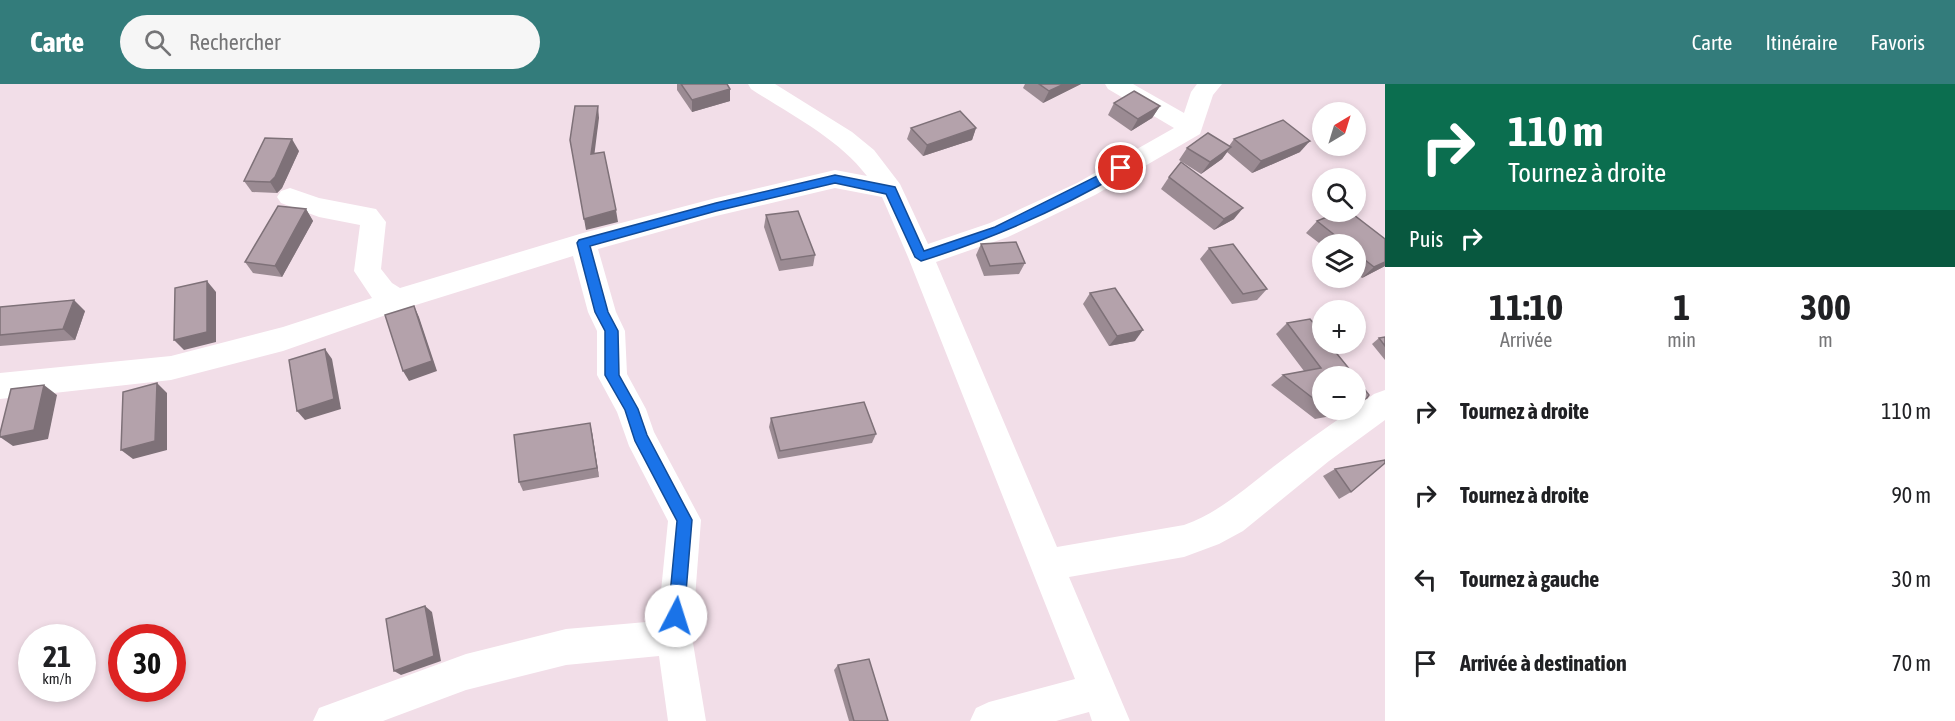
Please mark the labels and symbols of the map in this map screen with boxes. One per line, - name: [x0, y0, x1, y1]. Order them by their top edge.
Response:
- north arrow: [1312, 102, 1366, 156]
- pin: [1095, 142, 1146, 193]
- position arrow: [644, 584, 708, 648]
- speed limit sign: 30: [108, 624, 186, 702]

